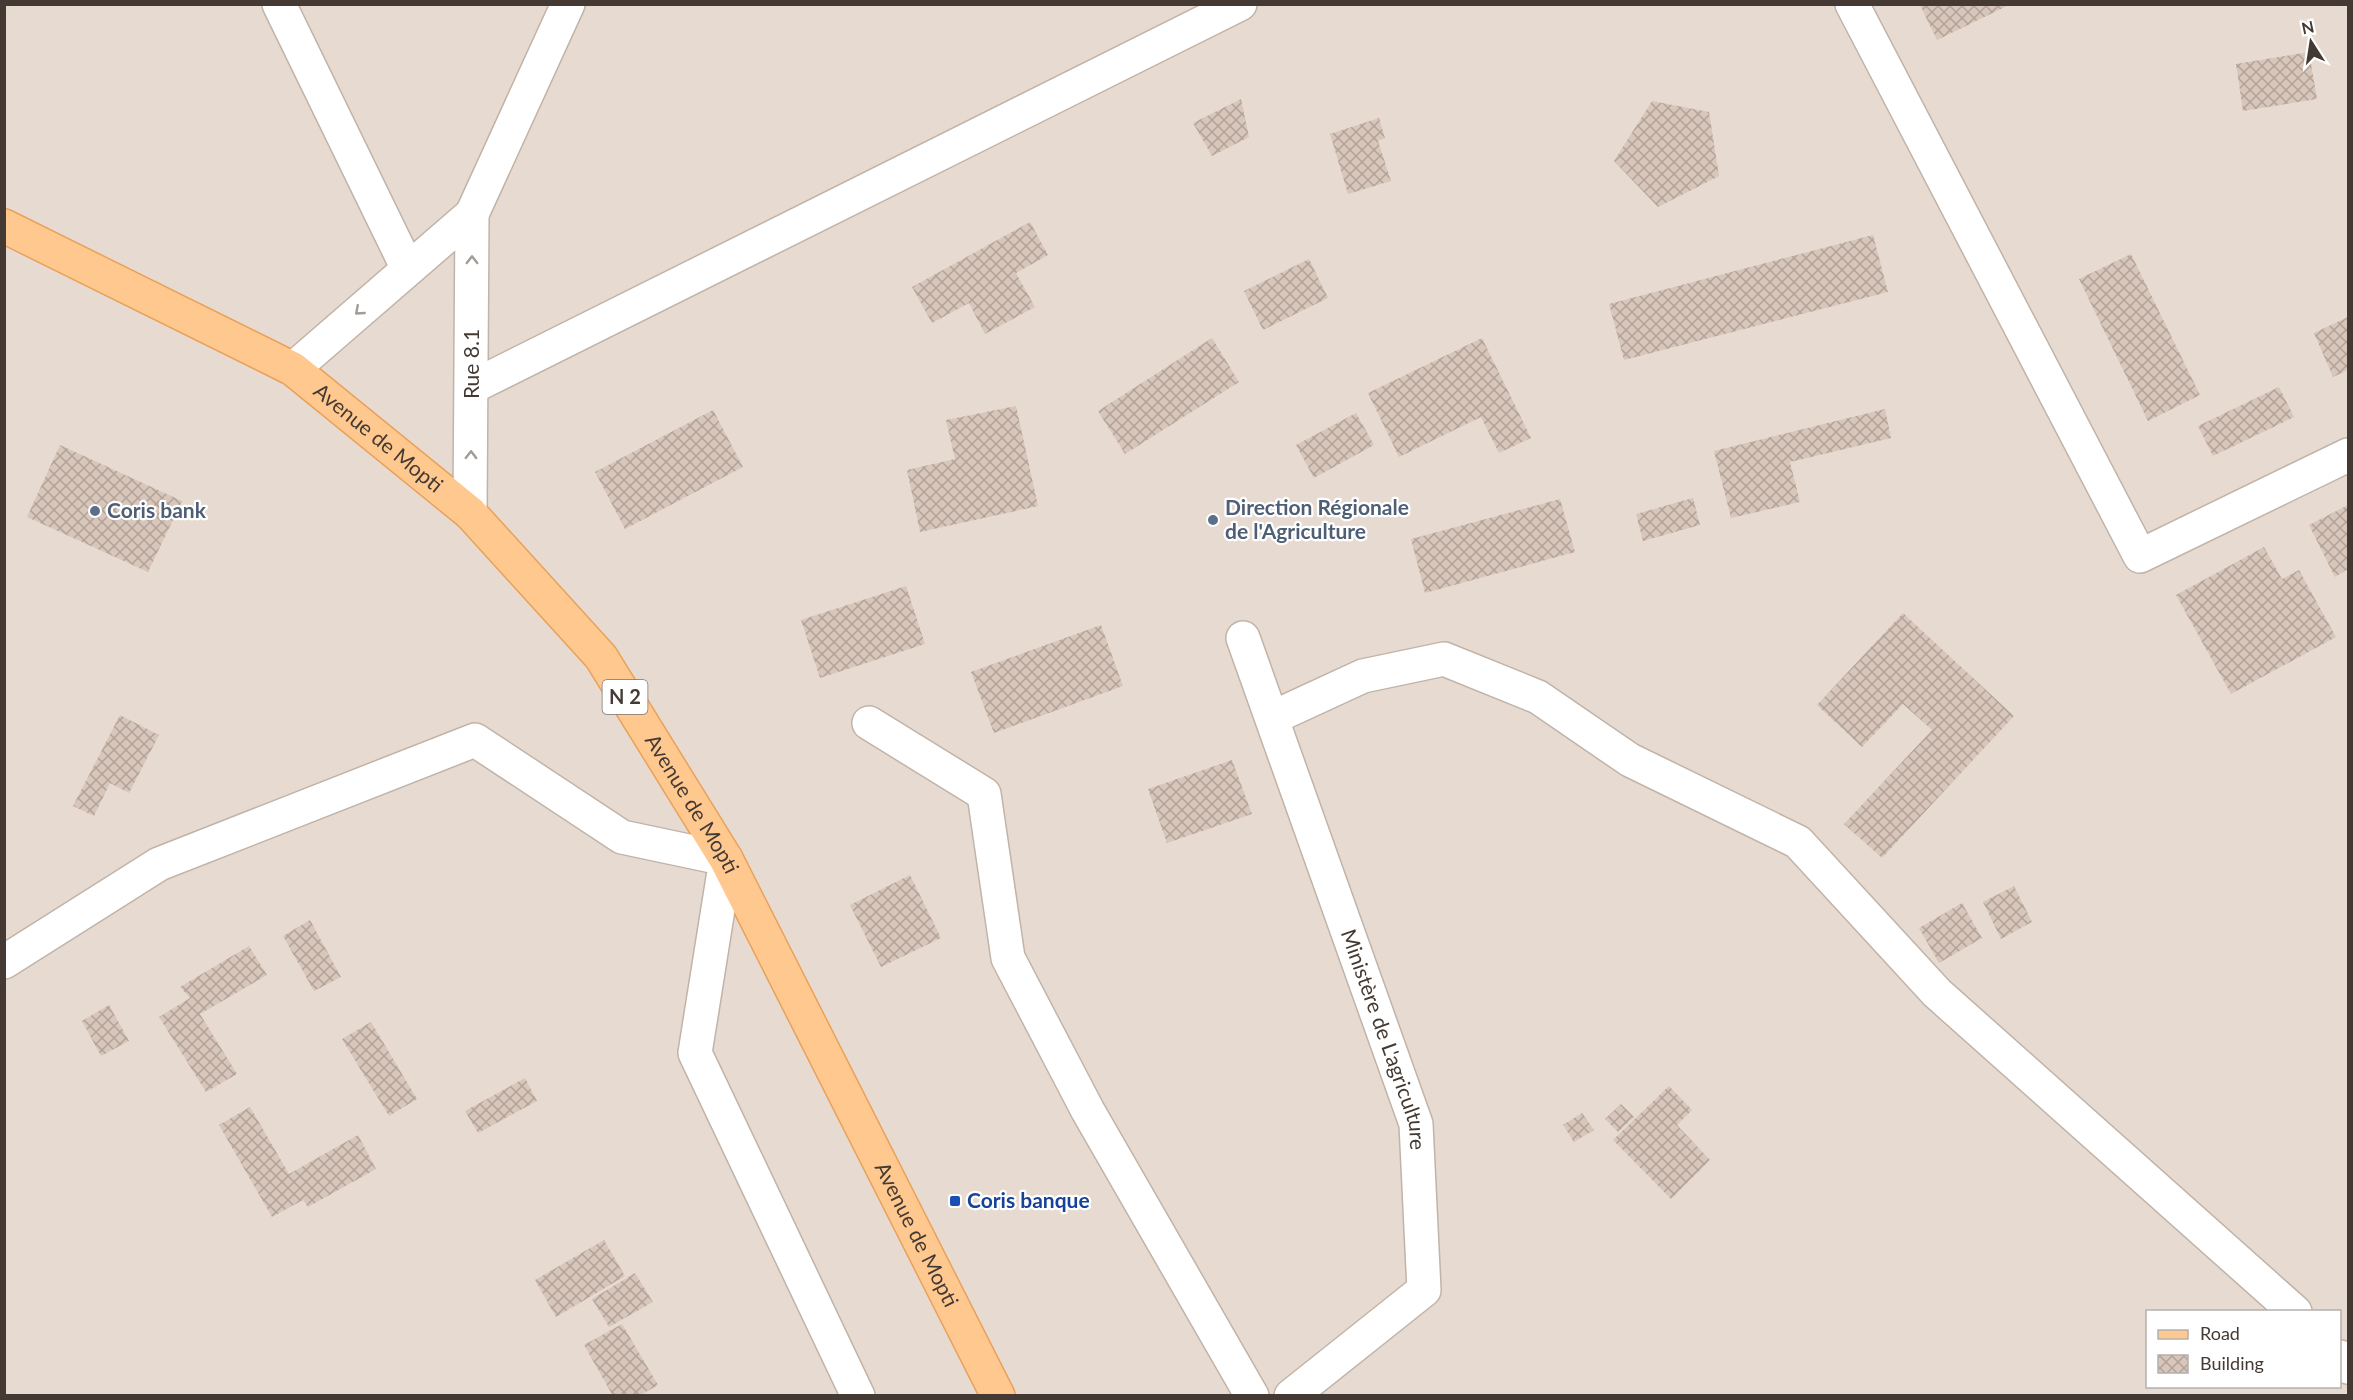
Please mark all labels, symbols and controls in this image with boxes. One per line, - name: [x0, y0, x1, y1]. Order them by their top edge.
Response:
- north arrow: [2281, 12, 2341, 72]
- text: N: [2300, 16, 2316, 37]
- one-way arrow: [466, 255, 478, 264]
- one-way arrow: [355, 304, 366, 315]
- street label: Rue 8.1: [458, 329, 483, 399]
- street label: Avenue de Mopti: [309, 377, 448, 497]
- one-way arrow: [464, 450, 477, 459]
- place label: Direction Régionale de l'Agriculture: [1225, 494, 1409, 543]
- place label: Coris bank: [107, 497, 207, 522]
- marker: Coris bank: [88, 504, 102, 518]
- marker: Direction Régionale de l'Agriculture: [1206, 513, 1220, 527]
- road number: N 2: [602, 680, 648, 714]
- street label: Avenue de Mopti: [641, 729, 745, 877]
- street label: Ministère de L'agriculture: [1337, 925, 1431, 1151]
- street label: Avenue de Mopti: [871, 1158, 965, 1311]
- place label: Coris banque: [967, 1187, 1090, 1212]
- marker: Coris banque: [948, 1194, 962, 1208]
- legend: [2146, 1310, 2341, 1388]
- text: Road: [2200, 1322, 2240, 1344]
- text: Building: [2200, 1352, 2264, 1374]

